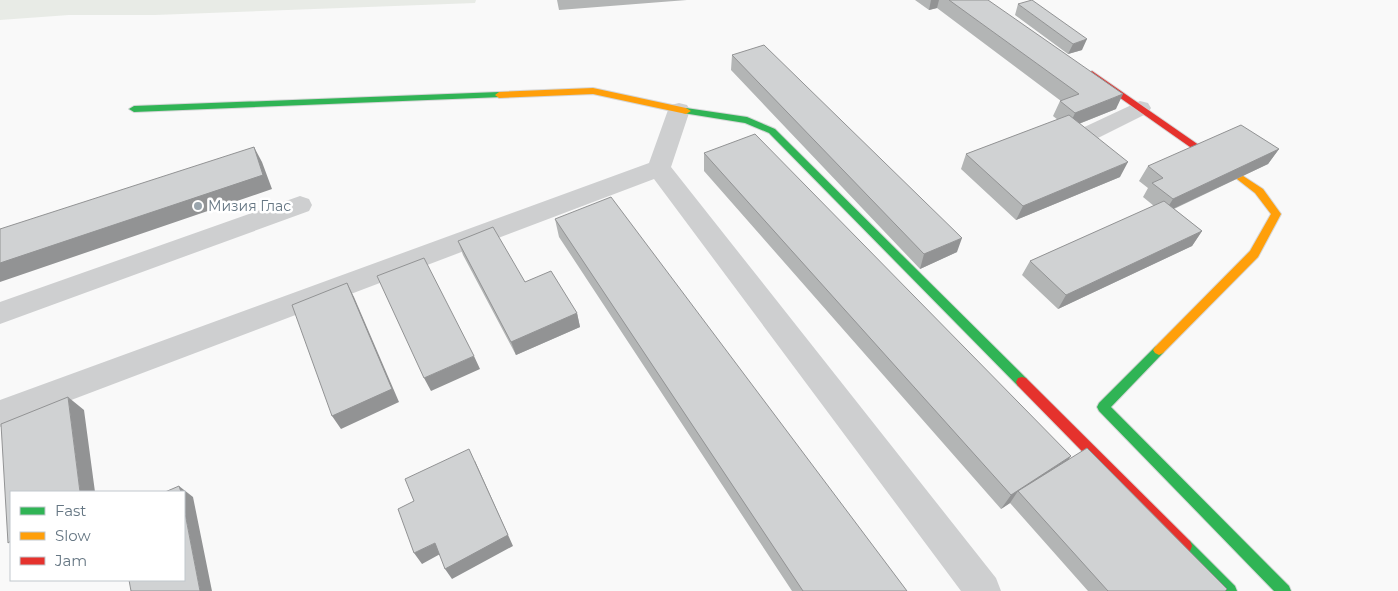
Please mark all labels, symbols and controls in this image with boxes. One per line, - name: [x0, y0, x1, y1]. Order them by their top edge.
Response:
- place label: Мизия Глас: [208, 197, 291, 215]
- marker: Мизия Глас: [192, 200, 204, 212]
- legend: [10, 491, 185, 581]
- text: Fast: [55, 501, 86, 520]
- text: Slow: [55, 526, 91, 545]
- text: Jam: [54, 551, 87, 570]

